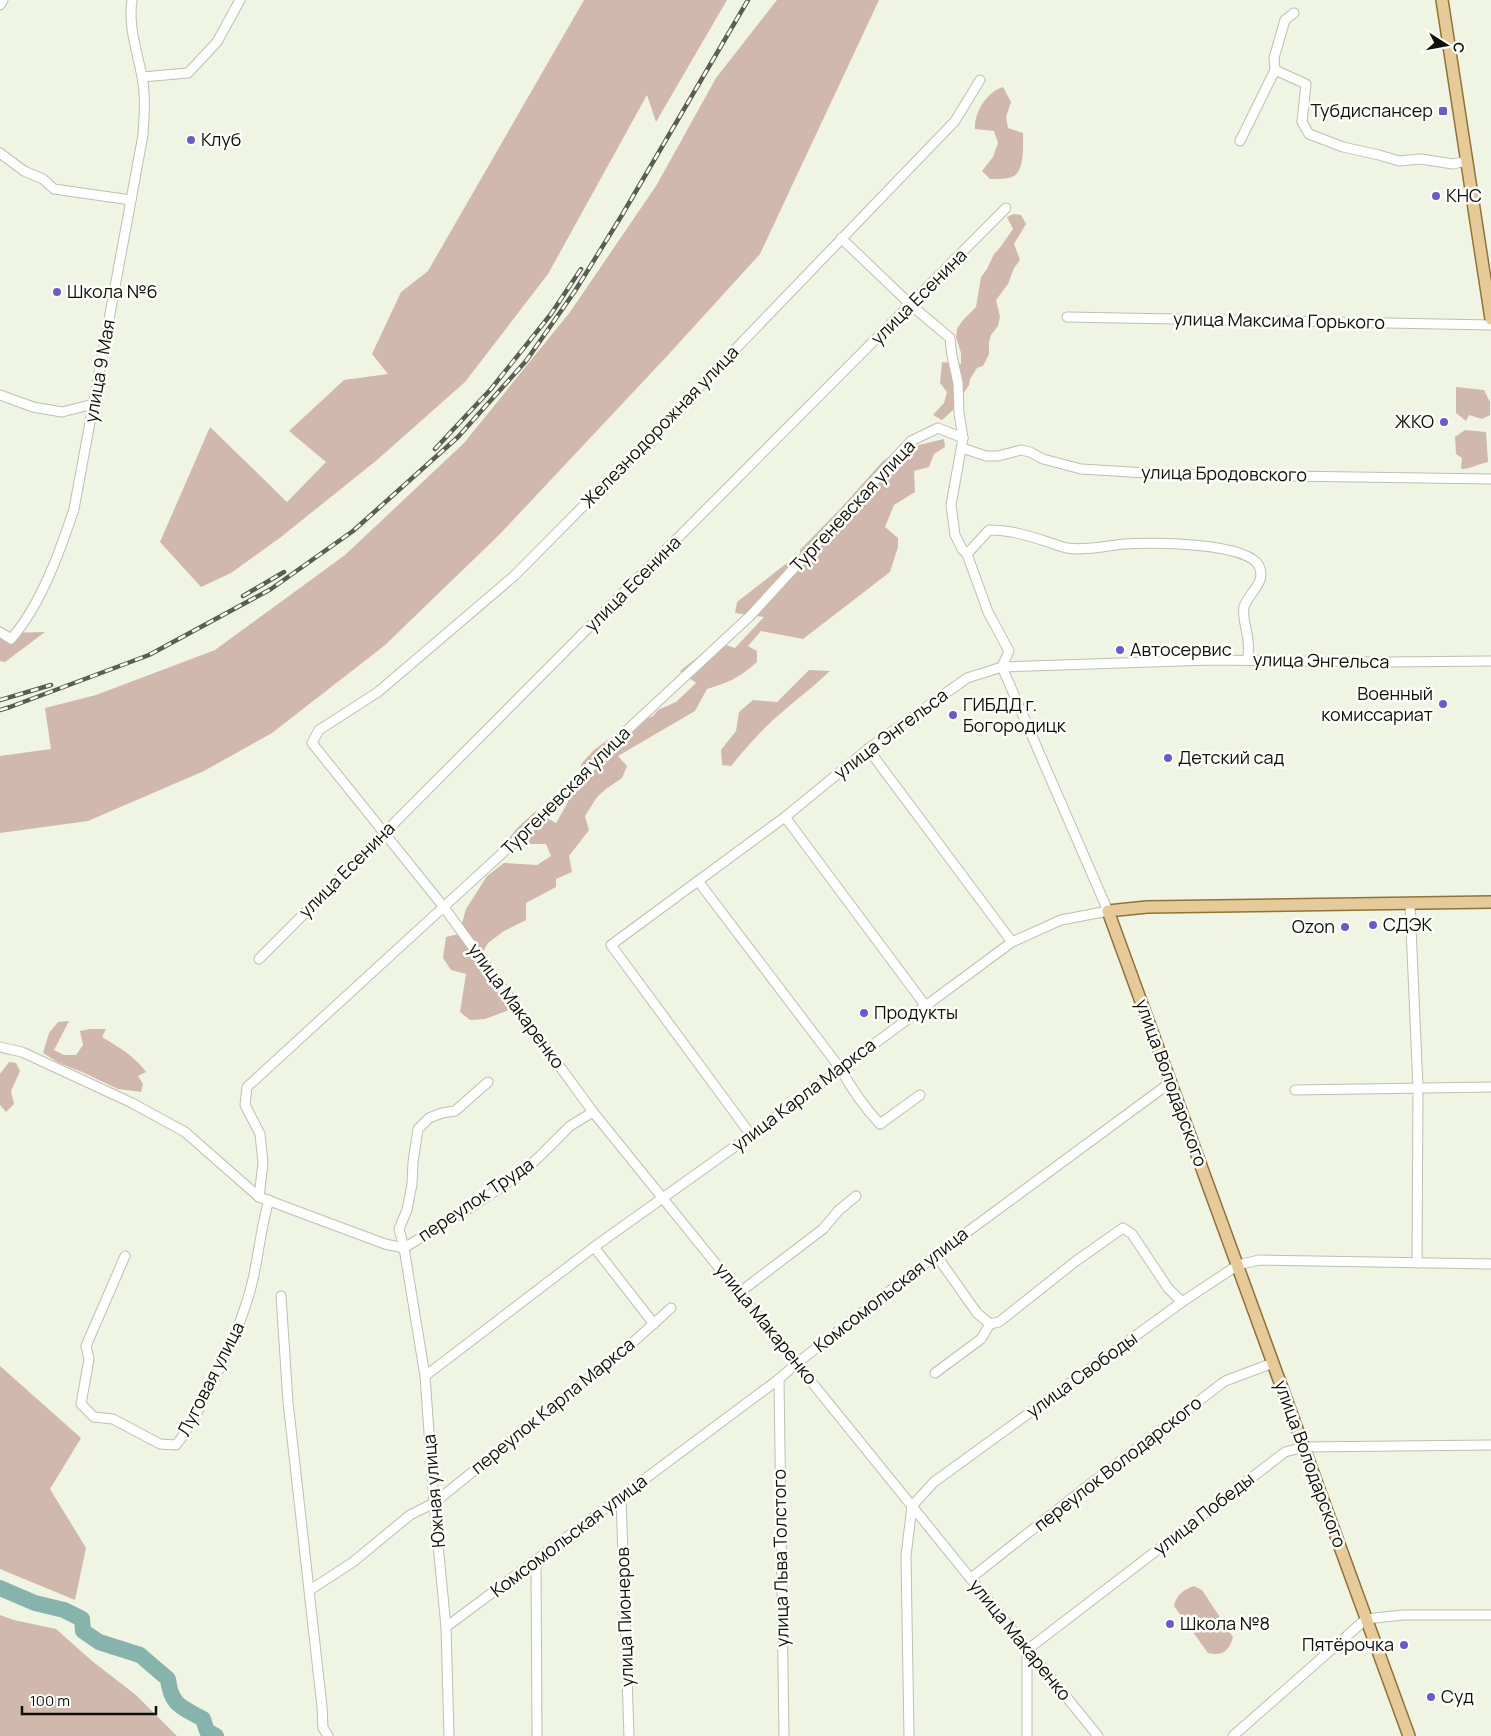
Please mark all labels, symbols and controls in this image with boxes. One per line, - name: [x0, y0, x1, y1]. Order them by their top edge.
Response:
- north arrow: [1421, 20, 1471, 70]
- text: С: [1449, 41, 1470, 54]
- place label: Тубдиспансер: [1311, 98, 1433, 122]
- marker: Тубдиспансер: [1437, 105, 1449, 117]
- place label: Клуб: [201, 127, 241, 151]
- marker: Клуб: [185, 134, 197, 146]
- place label: КНС: [1446, 183, 1482, 207]
- marker: КНС: [1430, 190, 1442, 202]
- street label: улица Есенина: [865, 243, 972, 350]
- place label: Школа №6: [67, 279, 158, 303]
- marker: Школа №6: [51, 286, 63, 298]
- street label: улица Максима Горького: [1173, 306, 1385, 334]
- street label: улица 9 Мая: [78, 317, 120, 424]
- street label: Железнодорожная улица: [575, 340, 743, 513]
- place label: ЖКО: [1395, 409, 1434, 433]
- marker: ЖКО: [1438, 416, 1450, 428]
- street label: Тургеневская улица: [785, 434, 920, 577]
- street label: улица Бродовского: [1141, 460, 1307, 486]
- street label: улица Есенина: [579, 530, 686, 637]
- place label: Автосервис: [1130, 637, 1232, 661]
- marker: Автосервис: [1114, 644, 1126, 656]
- street label: улица Энгельса: [1253, 647, 1389, 673]
- place label: Военный комиссариат: [1321, 681, 1433, 726]
- street label: улица Энгельса: [829, 683, 952, 784]
- place label: ГИБДД г. Богородицк: [963, 692, 1067, 737]
- marker: Военный комиссариат: [1437, 698, 1449, 710]
- marker: ГИБДД г. Богородицк: [947, 709, 959, 721]
- street label: Тургеневская улица: [496, 721, 635, 860]
- place label: Детский сад: [1178, 745, 1284, 769]
- marker: Детский сад: [1162, 752, 1174, 764]
- street label: улица Есенина: [293, 816, 400, 923]
- place label: СДЭК: [1383, 912, 1432, 936]
- place label: Ozon: [1292, 914, 1335, 938]
- marker: СДЭК: [1367, 919, 1379, 931]
- marker: Ozon: [1339, 921, 1351, 933]
- street label: улица Макаренко: [463, 938, 571, 1073]
- street label: улица Володарского: [1130, 996, 1213, 1170]
- place label: Продукты: [874, 1000, 958, 1024]
- marker: Продукты: [858, 1007, 870, 1019]
- street label: улица Карла Маркса: [727, 1032, 880, 1156]
- street label: переулок Труда: [413, 1152, 538, 1247]
- street label: Комсомольская улица: [808, 1221, 973, 1357]
- street label: улица Макаренко: [710, 1258, 823, 1389]
- street label: Луговая улица: [171, 1317, 249, 1440]
- street label: улица Свободы: [1021, 1326, 1142, 1423]
- street label: переулок Карла Маркса: [465, 1332, 639, 1479]
- street label: улица Володарского: [1269, 1377, 1352, 1551]
- street label: переулок Володарского: [1029, 1390, 1206, 1536]
- street label: Южная улица: [416, 1433, 450, 1549]
- street label: улица Победы: [1148, 1466, 1259, 1560]
- street label: Комсомольская улица: [485, 1469, 651, 1602]
- street label: улица Льва Толстого: [766, 1469, 794, 1647]
- street label: улица Пионеров: [610, 1546, 638, 1687]
- street label: улица Макаренко: [964, 1574, 1077, 1705]
- place label: Школа №8: [1180, 1611, 1270, 1635]
- marker: Школа №8: [1164, 1618, 1176, 1630]
- place label: Пятёрочка: [1302, 1632, 1394, 1656]
- marker: Пятёрочка: [1398, 1639, 1410, 1651]
- scale bar: [22, 1684, 156, 1716]
- place label: Суд: [1441, 1684, 1474, 1708]
- text: 100 m: [30, 1690, 70, 1711]
- marker: Суд: [1425, 1691, 1437, 1703]

